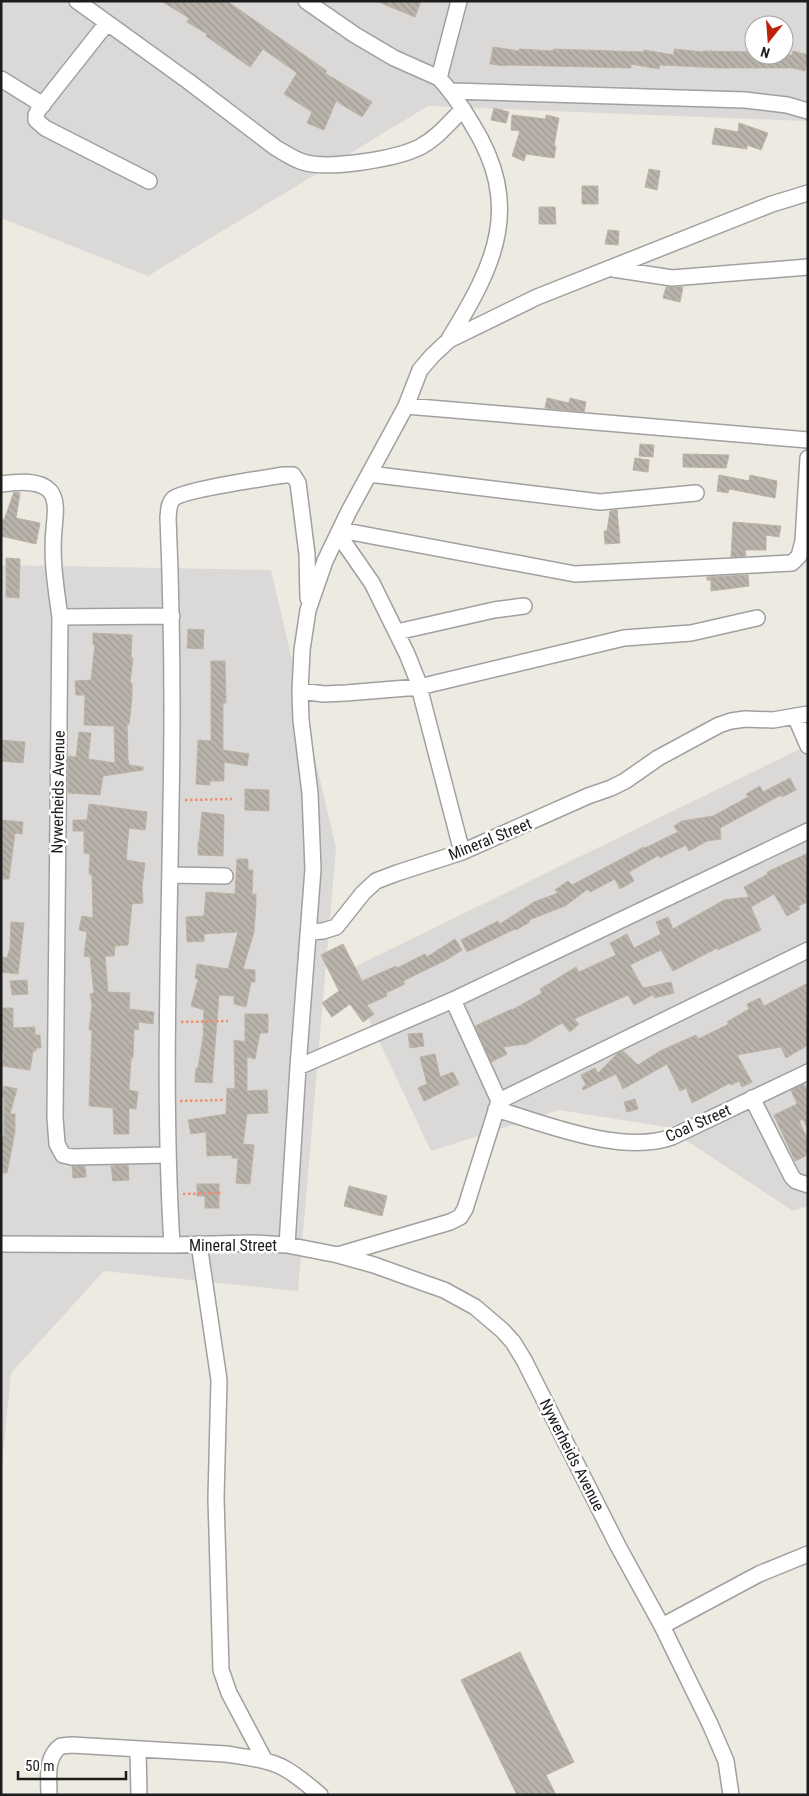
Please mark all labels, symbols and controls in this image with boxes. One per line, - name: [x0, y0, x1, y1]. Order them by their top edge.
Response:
- north arrow: [744, 15, 794, 65]
- text: N: [759, 44, 772, 61]
- street label: Nywerheids Avenue: [47, 730, 69, 854]
- street label: Mineral Street: [446, 814, 535, 864]
- street label: Coal Street: [662, 1100, 734, 1146]
- street label: Mineral Street: [189, 1236, 277, 1255]
- street label: Nywerheids Avenue: [536, 1396, 608, 1514]
- scale bar: [18, 1748, 125, 1780]
- text: 50 m: [25, 1757, 55, 1775]

